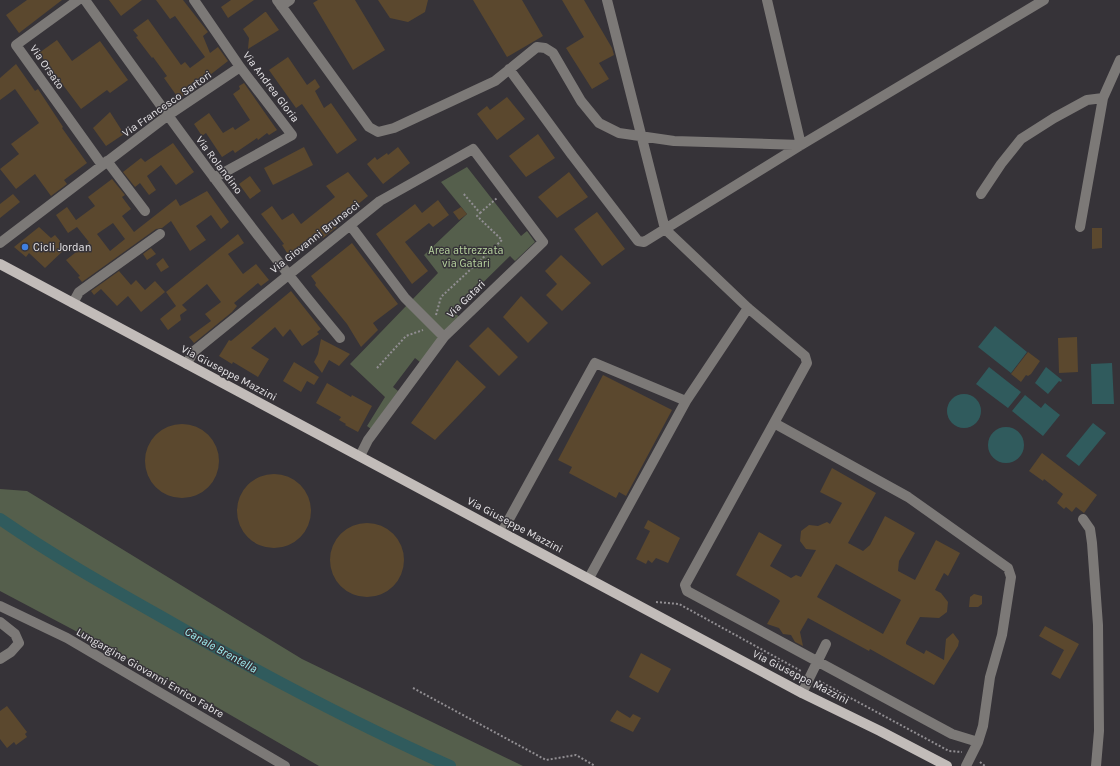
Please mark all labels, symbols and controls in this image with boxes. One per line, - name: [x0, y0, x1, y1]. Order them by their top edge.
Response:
- street label: Via Orsato: [27, 42, 67, 92]
- street label: Via Andrea Gloria: [240, 49, 302, 125]
- street label: Via Francesco Sartori: [120, 68, 214, 140]
- street label: Via Rolandino: [193, 133, 245, 197]
- street label: Via Giovanni Brunacci: [268, 198, 362, 276]
- place label: Cicli Jordan: [33, 241, 91, 254]
- marker: Cicli Jordan: [20, 242, 30, 252]
- park label: Area attrezzata via Gatari: [428, 244, 504, 270]
- street label: Via Gatari: [444, 277, 488, 321]
- street label: Via Giuseppe Mazzini: [179, 342, 279, 404]
- street label: Via Giuseppe Mazzini: [465, 494, 565, 556]
- water label: Canale Brentella: [182, 624, 260, 676]
- street label: Lungargine Giovanni Enrico Fabre: [74, 625, 226, 721]
- street label: Via Giuseppe Mazzini: [751, 647, 851, 707]

